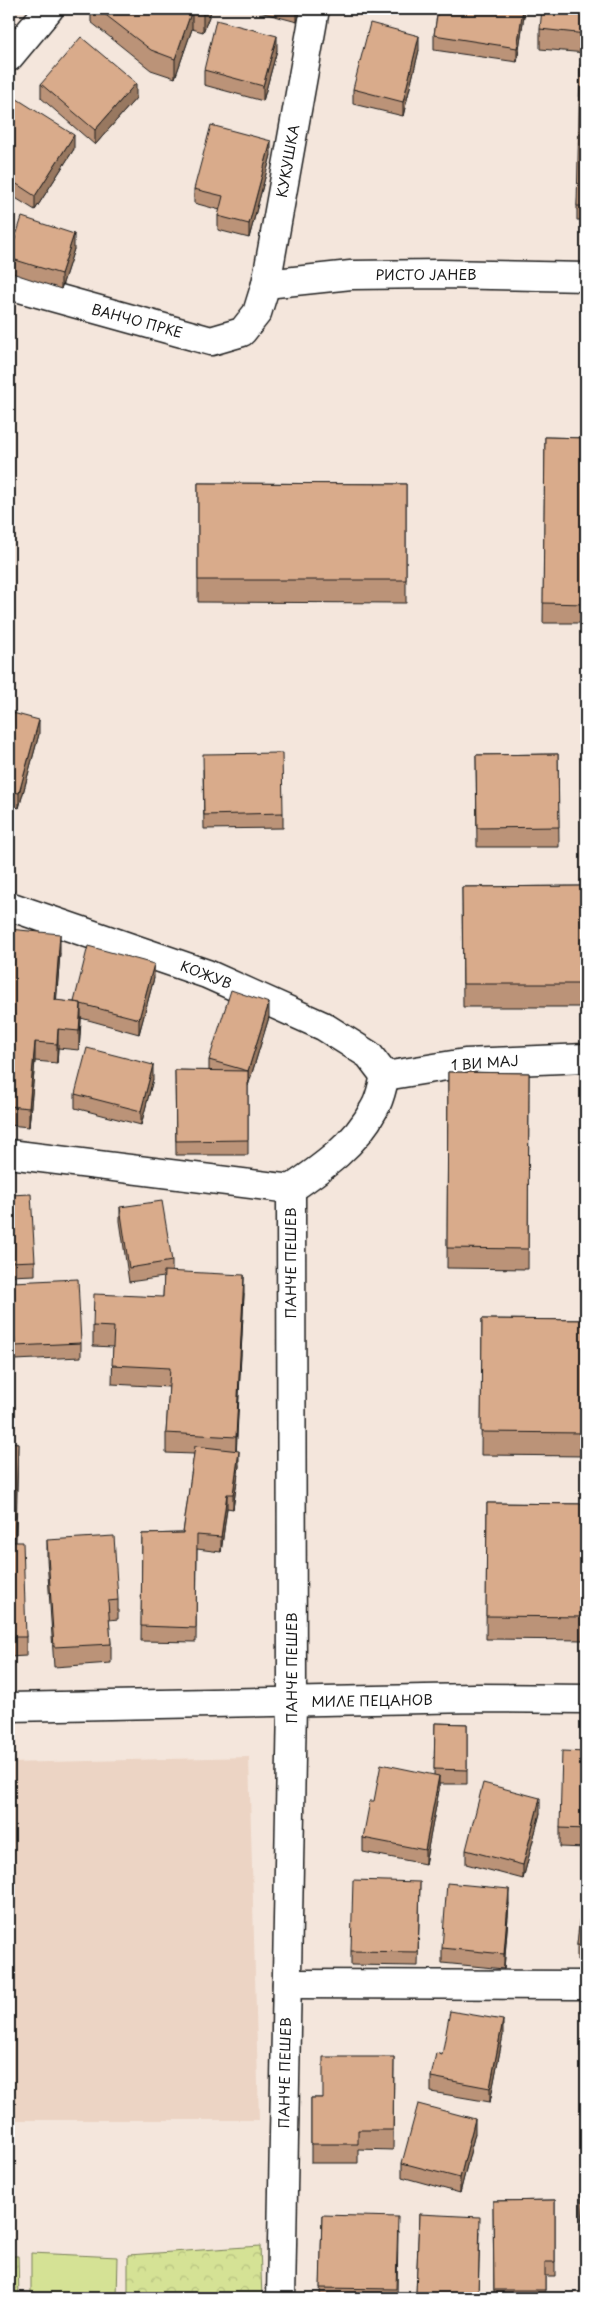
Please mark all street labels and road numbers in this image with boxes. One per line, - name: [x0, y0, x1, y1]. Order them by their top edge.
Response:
- street label: КУКУШКА: [271, 122, 304, 199]
- street label: РИСТО ЈАНЕВ: [375, 264, 477, 285]
- street label: ВАНЧО ПРКЕ: [89, 298, 185, 343]
- street label: КОЖУВ: [178, 955, 235, 994]
- street label: 1 ВИ МАЈ: [450, 1050, 520, 1075]
- street label: ПАНЧЕ ПЕШЕВ: [280, 1207, 301, 1318]
- street label: ПАНЧЕ ПЕШЕВ: [281, 1612, 302, 1723]
- street label: МИЛЕ ПЕЦАНОВ: [311, 1689, 433, 1712]
- street label: ПАНЧЕ ПЕШЕВ: [273, 2017, 296, 2129]

